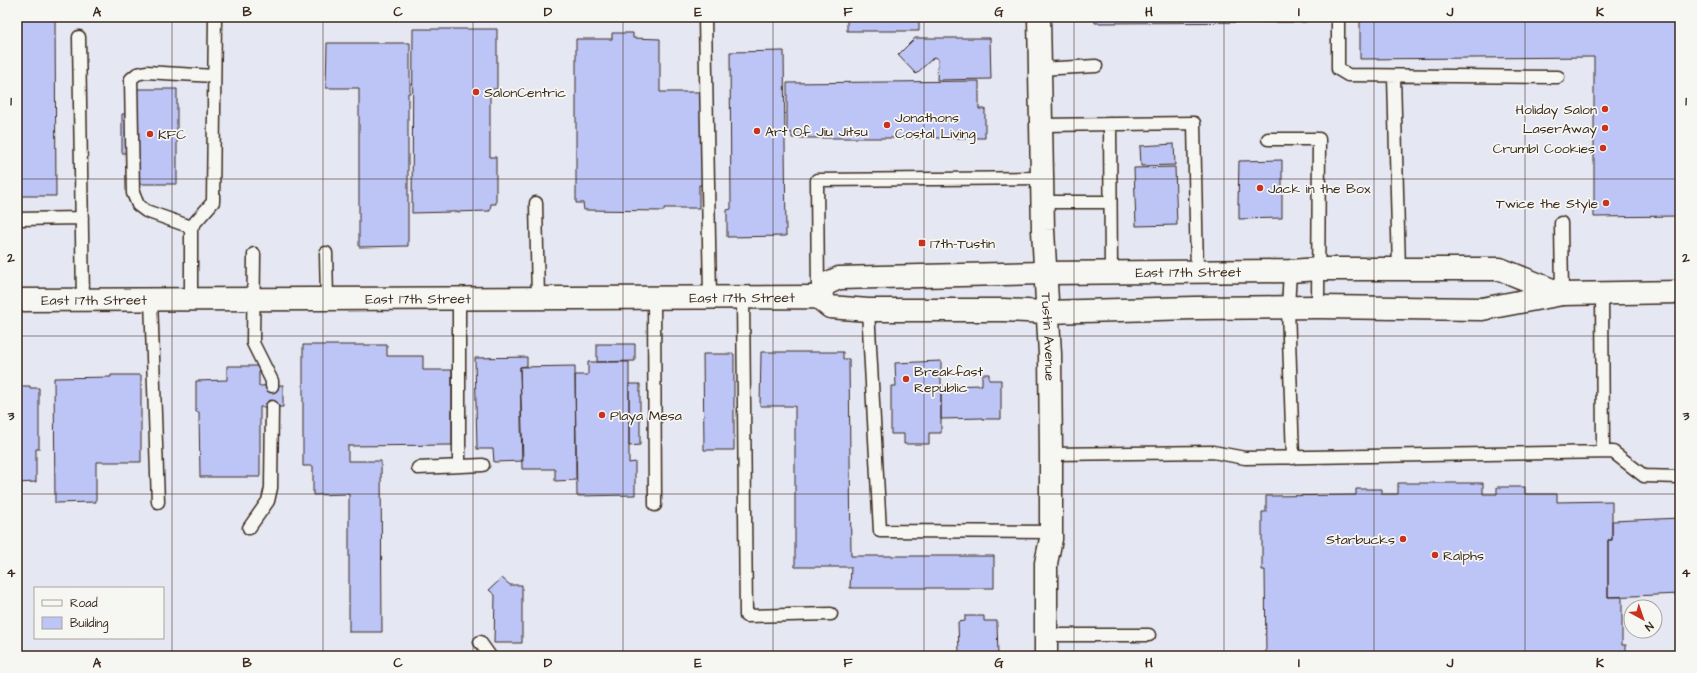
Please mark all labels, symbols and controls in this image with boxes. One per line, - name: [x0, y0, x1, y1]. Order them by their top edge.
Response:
- text: A: [93, 3, 102, 21]
- text: B: [242, 3, 252, 21]
- text: C: [393, 3, 403, 21]
- text: D: [544, 3, 553, 21]
- text: E: [694, 3, 702, 21]
- text: F: [843, 3, 853, 21]
- text: G: [994, 3, 1004, 21]
- text: H: [1145, 3, 1153, 21]
- text: I: [1298, 3, 1300, 21]
- text: J: [1446, 3, 1454, 21]
- text: K: [1596, 3, 1604, 21]
- place label: SalonCentric: [484, 83, 566, 103]
- marker: SalonCentric: [471, 87, 481, 97]
- text: 1: [10, 92, 12, 110]
- text: 1: [1685, 92, 1687, 110]
- place label: Holiday Salon: [1516, 100, 1597, 120]
- marker: Holiday Salon: [1600, 104, 1610, 114]
- place label: Jonathons Costal Living: [895, 108, 976, 144]
- place label: LaserAway: [1523, 119, 1597, 139]
- marker: Jonathons Costal Living: [882, 120, 892, 130]
- place label: Art Of Jiu Jitsu: [765, 122, 868, 142]
- marker: LaserAway: [1600, 123, 1610, 133]
- place label: KFC: [158, 125, 186, 145]
- marker: Art Of Jiu Jitsu: [752, 126, 762, 136]
- marker: KFC: [145, 129, 155, 139]
- place label: Crumbl Cookies: [1493, 139, 1595, 159]
- marker: Crumbl Cookies: [1598, 143, 1608, 153]
- place label: Jack in the Box: [1268, 179, 1371, 199]
- marker: Jack in the Box: [1255, 183, 1265, 193]
- place label: Twice the Style: [1496, 194, 1598, 214]
- marker: Twice the Style: [1601, 198, 1611, 208]
- place label: 17th-Tustin: [930, 234, 995, 254]
- marker: 17th-Tustin: [917, 238, 927, 248]
- text: 2: [6, 249, 15, 267]
- text: 2: [1681, 249, 1690, 267]
- street label: East 17th Street: [1135, 262, 1242, 283]
- street label: East 17th Street: [689, 288, 795, 308]
- street label: East 17th Street: [365, 289, 471, 310]
- street label: East 17th Street: [41, 291, 147, 311]
- street label: Tustin Avenue: [1036, 292, 1059, 382]
- place label: Breakfast Republic: [914, 362, 983, 398]
- marker: Breakfast Republic: [901, 374, 911, 384]
- place label: Playa Mesa: [610, 406, 682, 426]
- text: 3: [7, 407, 15, 425]
- text: 3: [1682, 407, 1690, 425]
- marker: Playa Mesa: [597, 410, 607, 420]
- place label: Starbucks: [1326, 530, 1395, 550]
- marker: Starbucks: [1398, 534, 1408, 544]
- place label: Ralphs: [1443, 546, 1484, 566]
- marker: Ralphs: [1430, 550, 1440, 560]
- text: 4: [7, 564, 16, 582]
- text: 4: [1682, 564, 1691, 582]
- legend: [34, 587, 164, 639]
- text: Road: [70, 595, 98, 612]
- north arrow: [1623, 599, 1663, 639]
- text: Building: [70, 615, 108, 633]
- text: N: [1642, 618, 1657, 634]
- text: A: [93, 654, 102, 672]
- text: B: [242, 654, 252, 672]
- text: C: [393, 654, 403, 672]
- text: D: [544, 654, 553, 672]
- text: E: [694, 654, 702, 672]
- text: F: [843, 654, 853, 672]
- text: G: [994, 654, 1004, 672]
- text: H: [1145, 654, 1153, 672]
- text: I: [1298, 654, 1300, 672]
- text: J: [1446, 654, 1454, 672]
- text: K: [1596, 654, 1604, 672]

